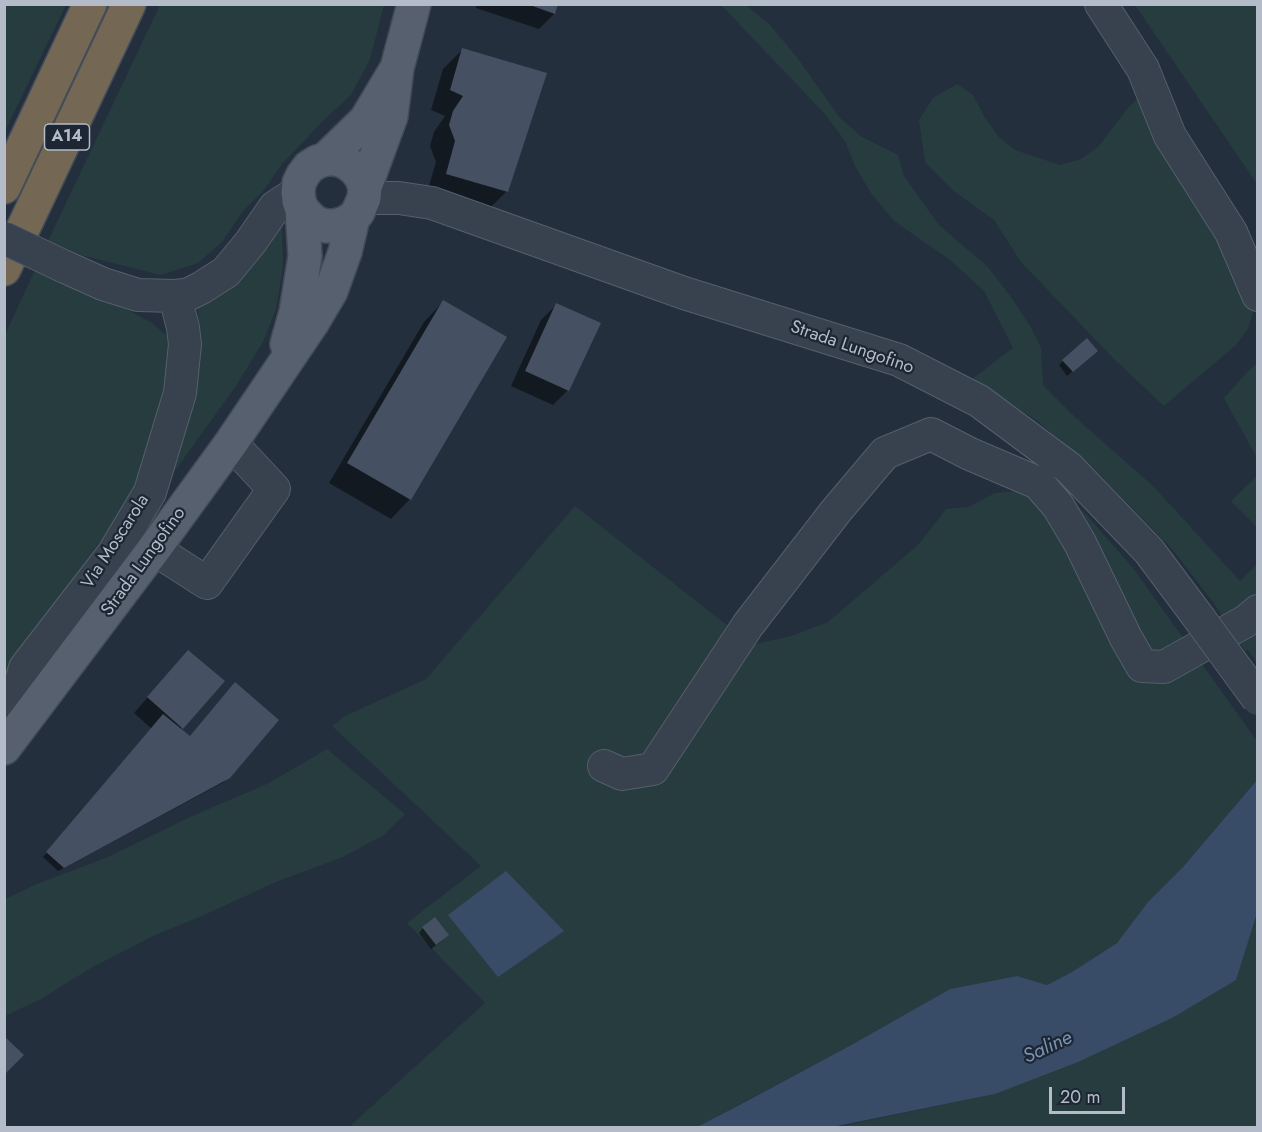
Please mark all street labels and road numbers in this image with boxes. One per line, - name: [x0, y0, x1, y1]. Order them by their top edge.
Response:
- road number: A14: [44, 124, 90, 150]
- street label: Strada Lungofino: [787, 317, 917, 379]
- street label: Via Moscarola: [78, 491, 154, 593]
- street label: Strada Lungofino: [97, 503, 191, 621]

